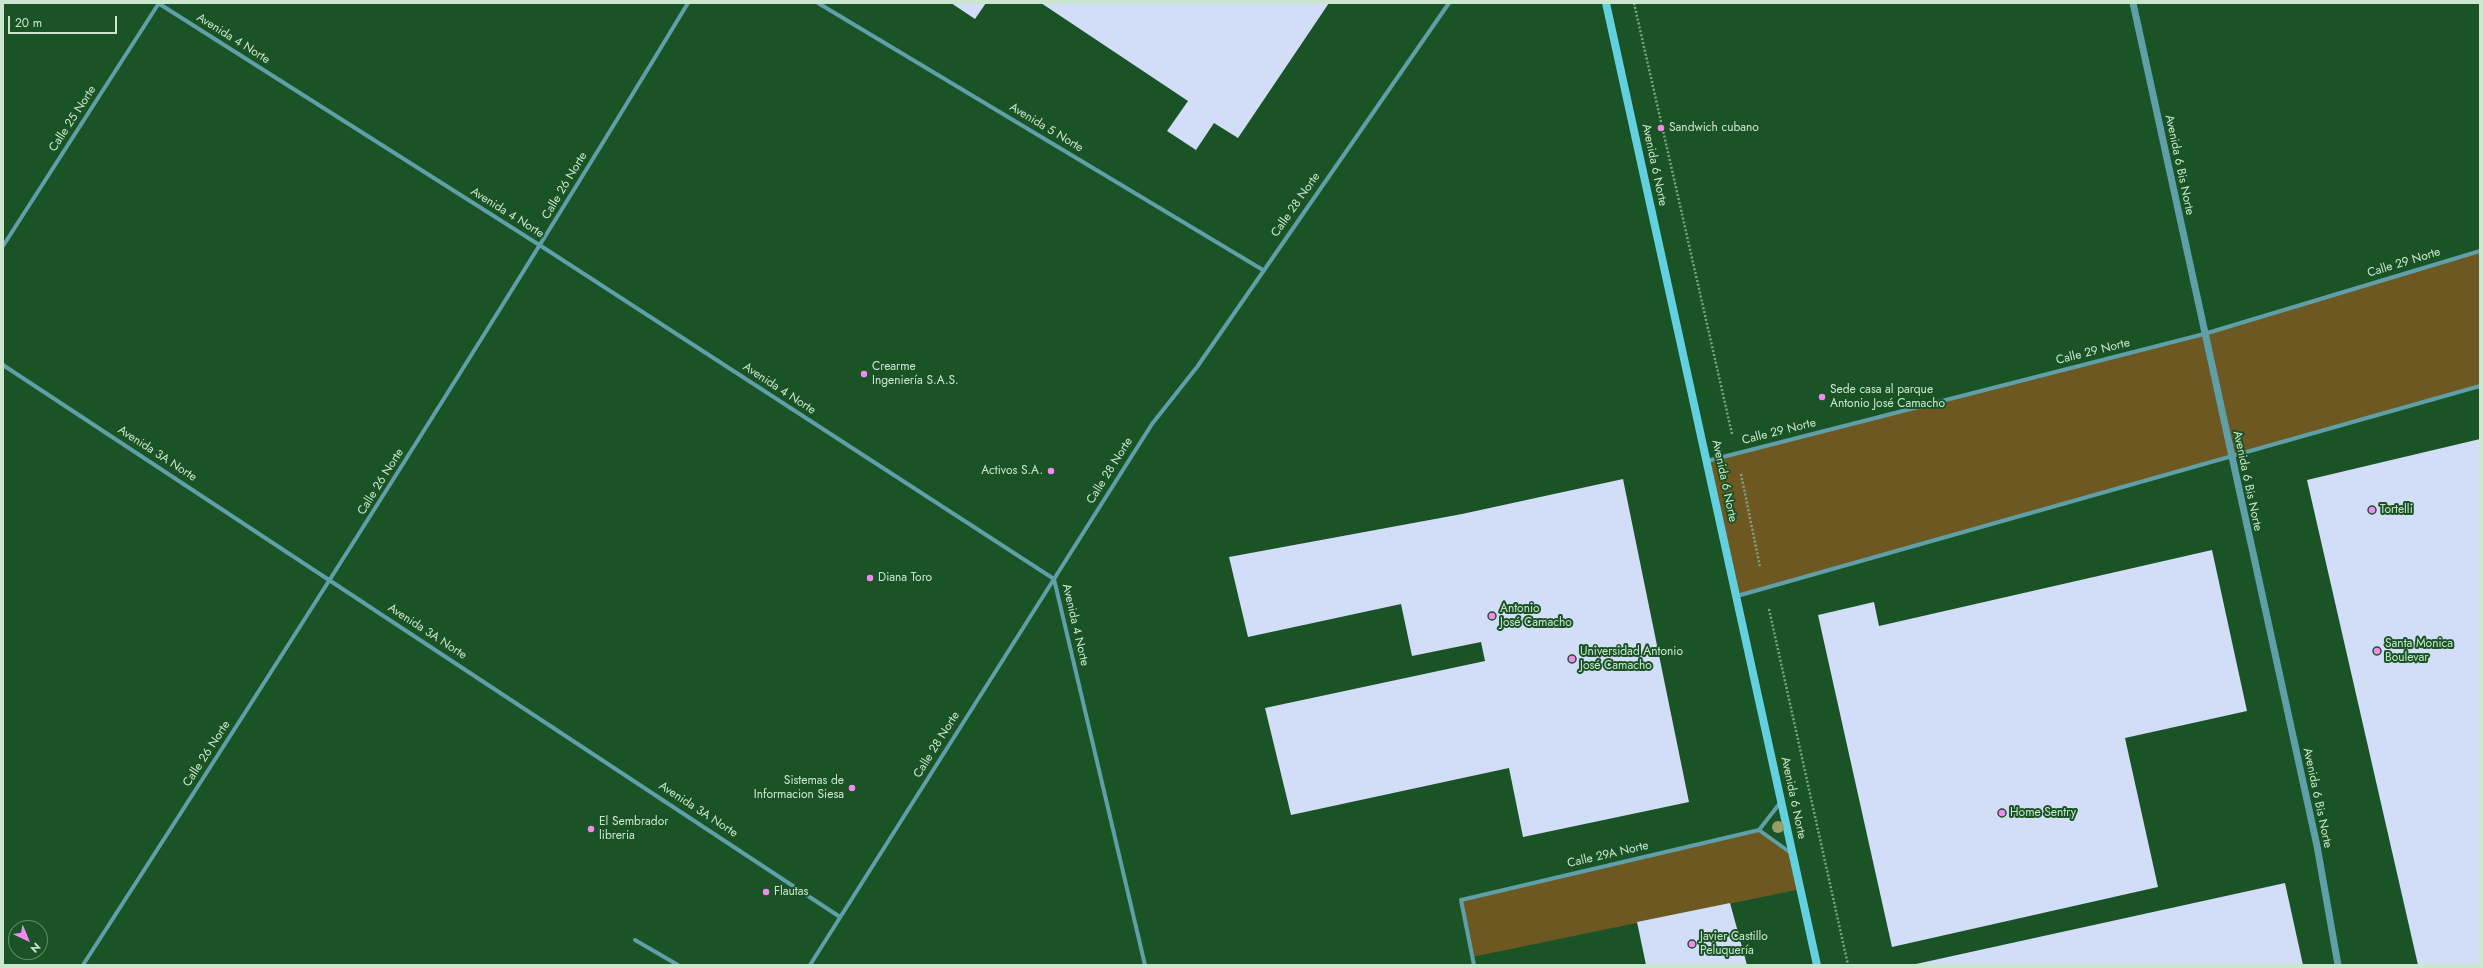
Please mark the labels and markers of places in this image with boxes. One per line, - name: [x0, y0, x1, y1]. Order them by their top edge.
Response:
- place label: Sandwich cubano: [1669, 121, 1759, 135]
- marker: Sandwich cubano: [1656, 123, 1666, 133]
- place label: Crearme Ingeniería S.A.S.: [872, 360, 959, 388]
- marker: Crearme Ingeniería S.A.S.: [859, 369, 869, 379]
- place label: Sede casa al parque Antonio José Camacho: [1830, 383, 1945, 411]
- marker: Sede casa al parque Antonio José Camacho: [1817, 392, 1827, 402]
- place label: Activos S.A.: [981, 464, 1043, 478]
- marker: Activos S.A.: [1046, 466, 1056, 476]
- place label: Tortelli: [2380, 503, 2413, 517]
- marker: Tortelli: [2367, 505, 2377, 515]
- place label: Diana Toro: [878, 571, 932, 585]
- marker: Diana Toro: [865, 573, 875, 583]
- place label: Antonio José Camacho: [1500, 602, 1572, 630]
- marker: Antonio José Camacho: [1487, 611, 1497, 621]
- place label: Santa Monica Boulevar: [2385, 637, 2453, 665]
- place label: Universidad Antonio José Camacho: [1580, 645, 1683, 673]
- marker: Santa Monica Boulevar: [2372, 646, 2382, 656]
- marker: Universidad Antonio José Camacho: [1567, 654, 1577, 664]
- place label: Sistemas de Informacion Siesa: [754, 774, 844, 802]
- marker: Sistemas de Informacion Siesa: [847, 783, 857, 793]
- place label: Home Sentry: [2010, 806, 2076, 820]
- marker: Home Sentry: [1997, 808, 2007, 818]
- place label: El Sembrador libreria: [599, 815, 668, 843]
- marker: El Sembrador libreria: [586, 824, 596, 834]
- place label: Flautas: [774, 885, 808, 899]
- marker: Flautas: [761, 887, 771, 897]
- place label: Javier Castillo Peluquería: [1700, 930, 1768, 958]
- marker: Javier Castillo Peluquería: [1687, 939, 1697, 949]

